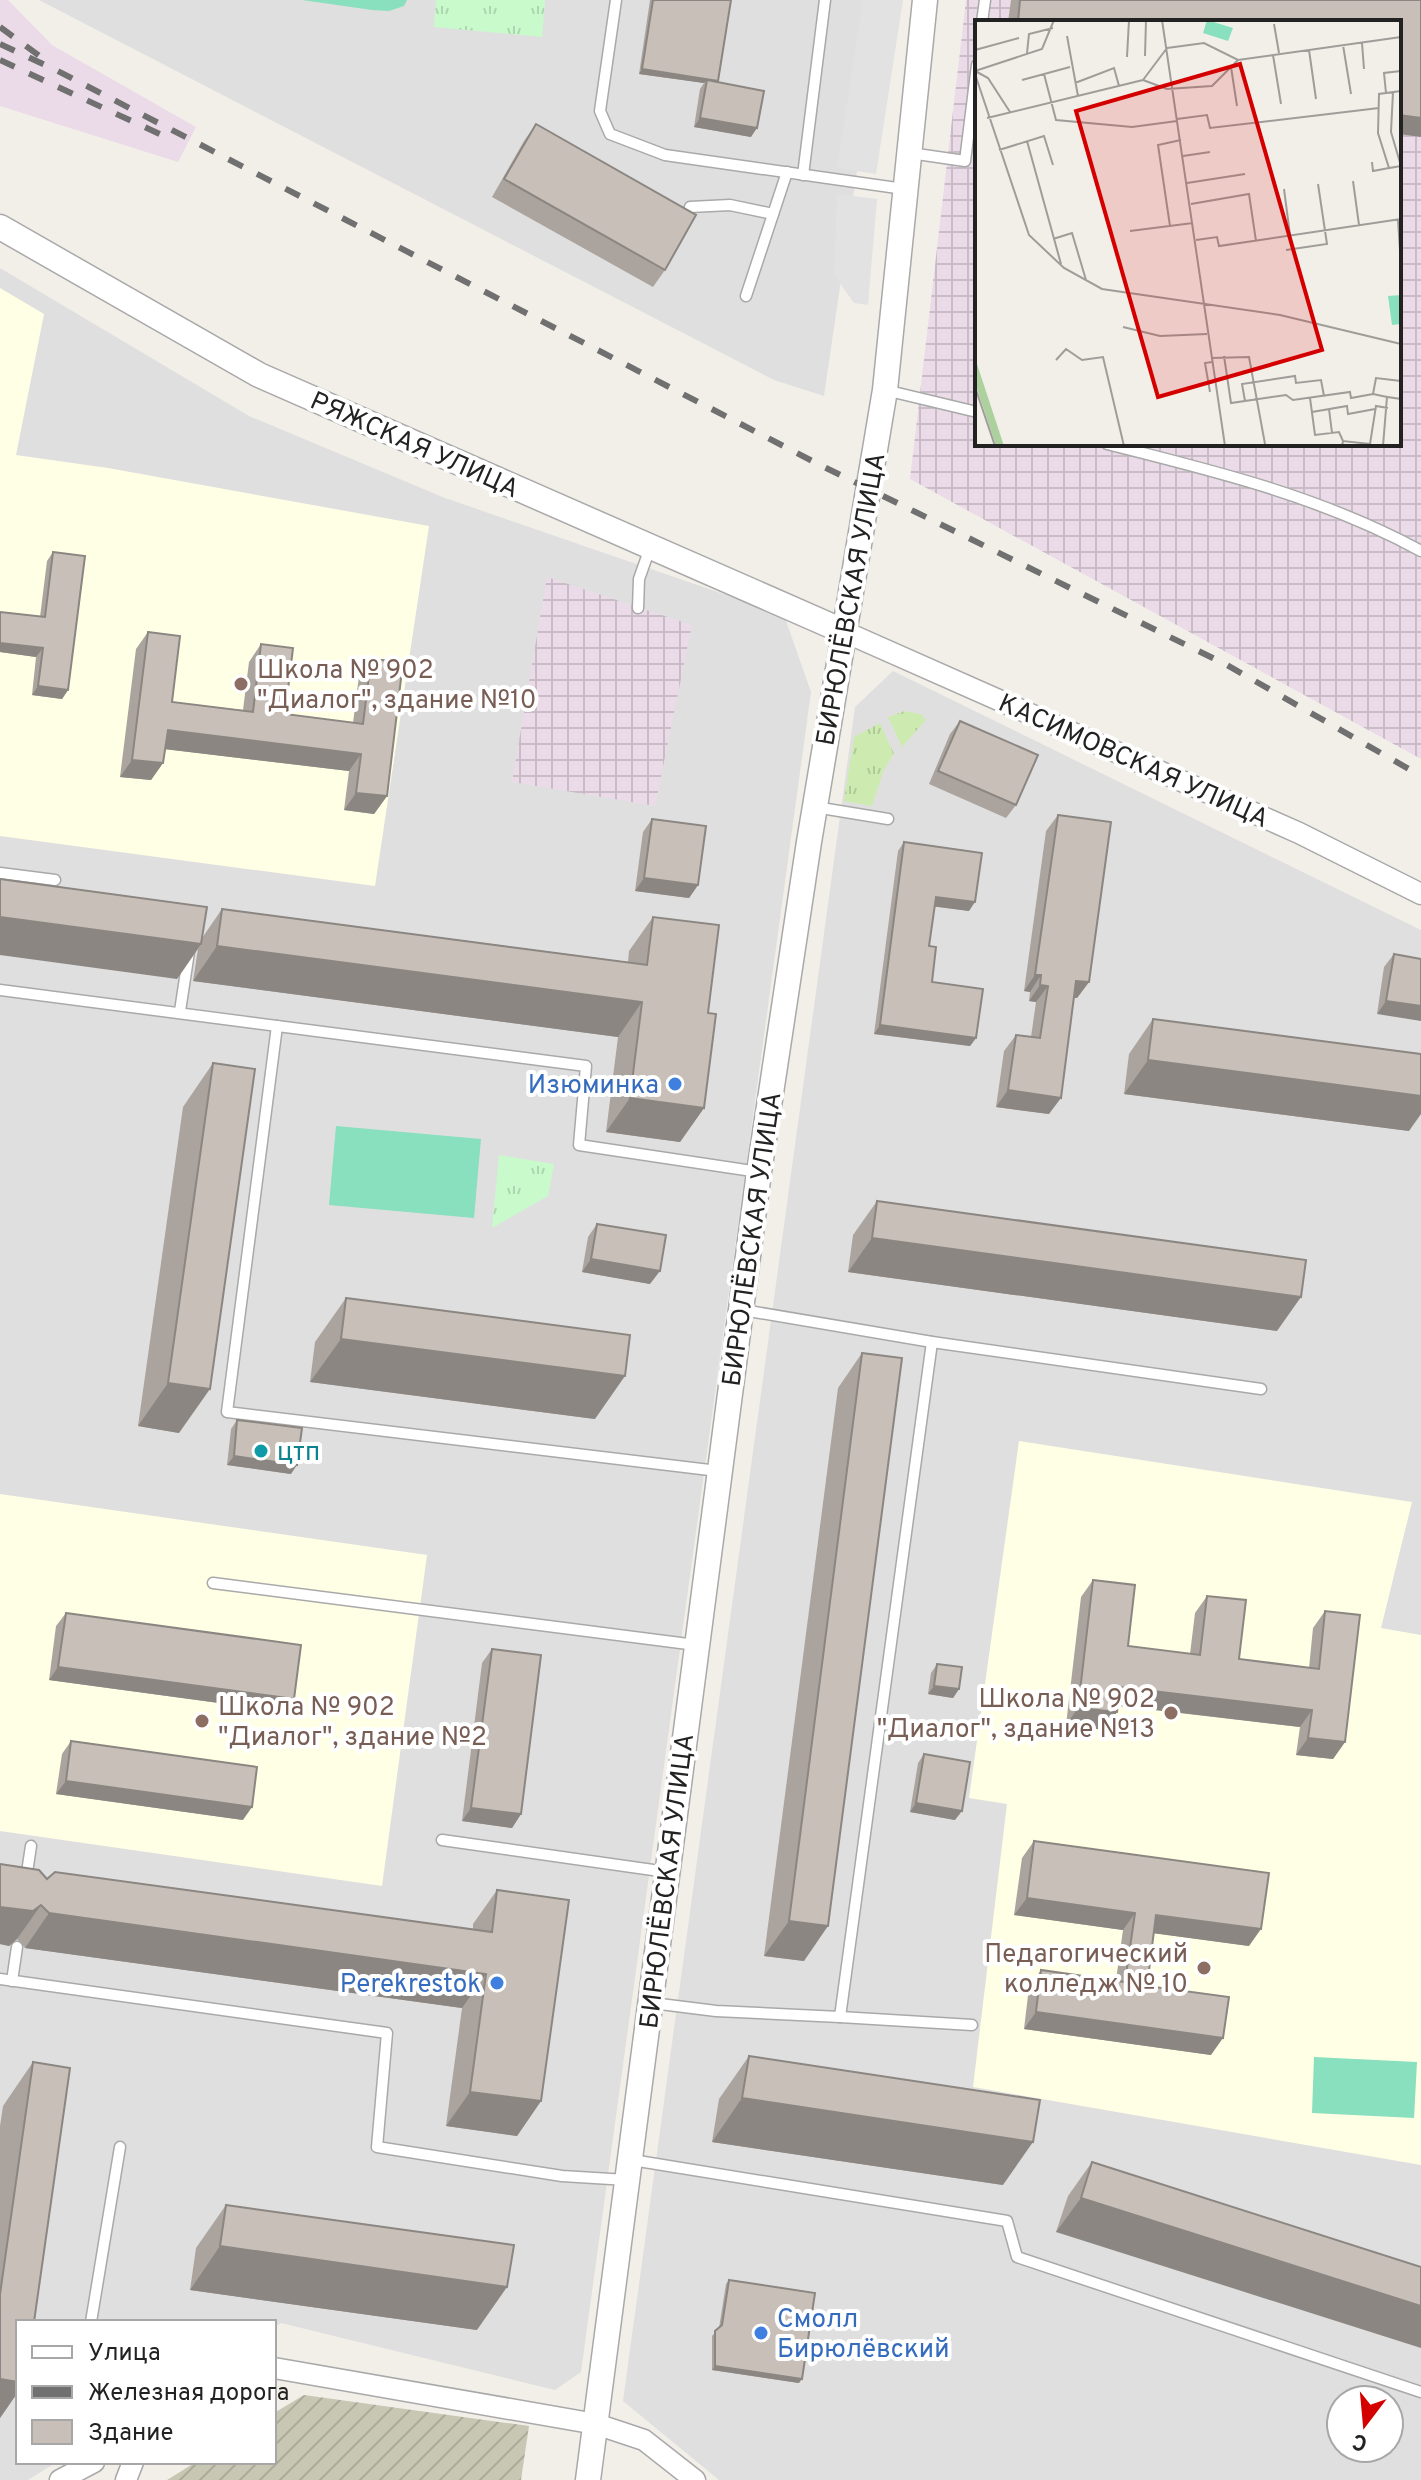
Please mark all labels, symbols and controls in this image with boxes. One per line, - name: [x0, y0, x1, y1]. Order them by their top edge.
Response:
- inset map: [975, 20, 1401, 446]
- street label: РЯЖСКАЯ УЛИЦА: [304, 385, 524, 507]
- street label: БИРЮЛЁВСКАЯ УЛИЦА: [809, 450, 894, 749]
- place label: Школа № 902 "Диалог", здание №10: [257, 655, 536, 718]
- marker: Школа № 902 "Диалог", здание №10: [232, 675, 250, 693]
- street label: КАСИМОВСКАЯ УЛИЦА: [993, 688, 1273, 837]
- place label: Изюминка: [528, 1070, 659, 1103]
- marker: Изюминка: [666, 1075, 684, 1093]
- street label: БИРЮЛЁВСКАЯ УЛИЦА: [715, 1090, 790, 1389]
- place label: цтп: [277, 1437, 320, 1470]
- marker: цтп: [252, 1442, 270, 1460]
- place label: Школа № 902 "Диалог", здание №13: [877, 1684, 1155, 1747]
- place label: Школа № 902 "Диалог", здание №2: [218, 1692, 487, 1755]
- marker: Школа № 902 "Диалог", здание №13: [1162, 1704, 1180, 1722]
- marker: Школа № 902 "Диалог", здание №2: [193, 1712, 211, 1730]
- street label: БИРЮЛЁВСКАЯ УЛИЦА: [633, 1732, 703, 2031]
- place label: Педагогический колледж № 10: [984, 1939, 1188, 2002]
- marker: Педагогический колледж № 10: [1195, 1959, 1213, 1977]
- place label: Perekrestok: [340, 1969, 481, 2002]
- marker: Perekrestok: [488, 1974, 506, 1992]
- place label: Смолл Бирюлёвский: [777, 2304, 950, 2367]
- legend: [16, 2320, 276, 2464]
- marker: Смолл Бирюлёвский: [752, 2324, 770, 2342]
- text: Улица: [88, 2339, 161, 2369]
- text: Железная дорога: [88, 2379, 289, 2409]
- north arrow: [1325, 2384, 1405, 2464]
- text: Здание: [88, 2419, 174, 2449]
- text: С: [1350, 2426, 1371, 2456]

